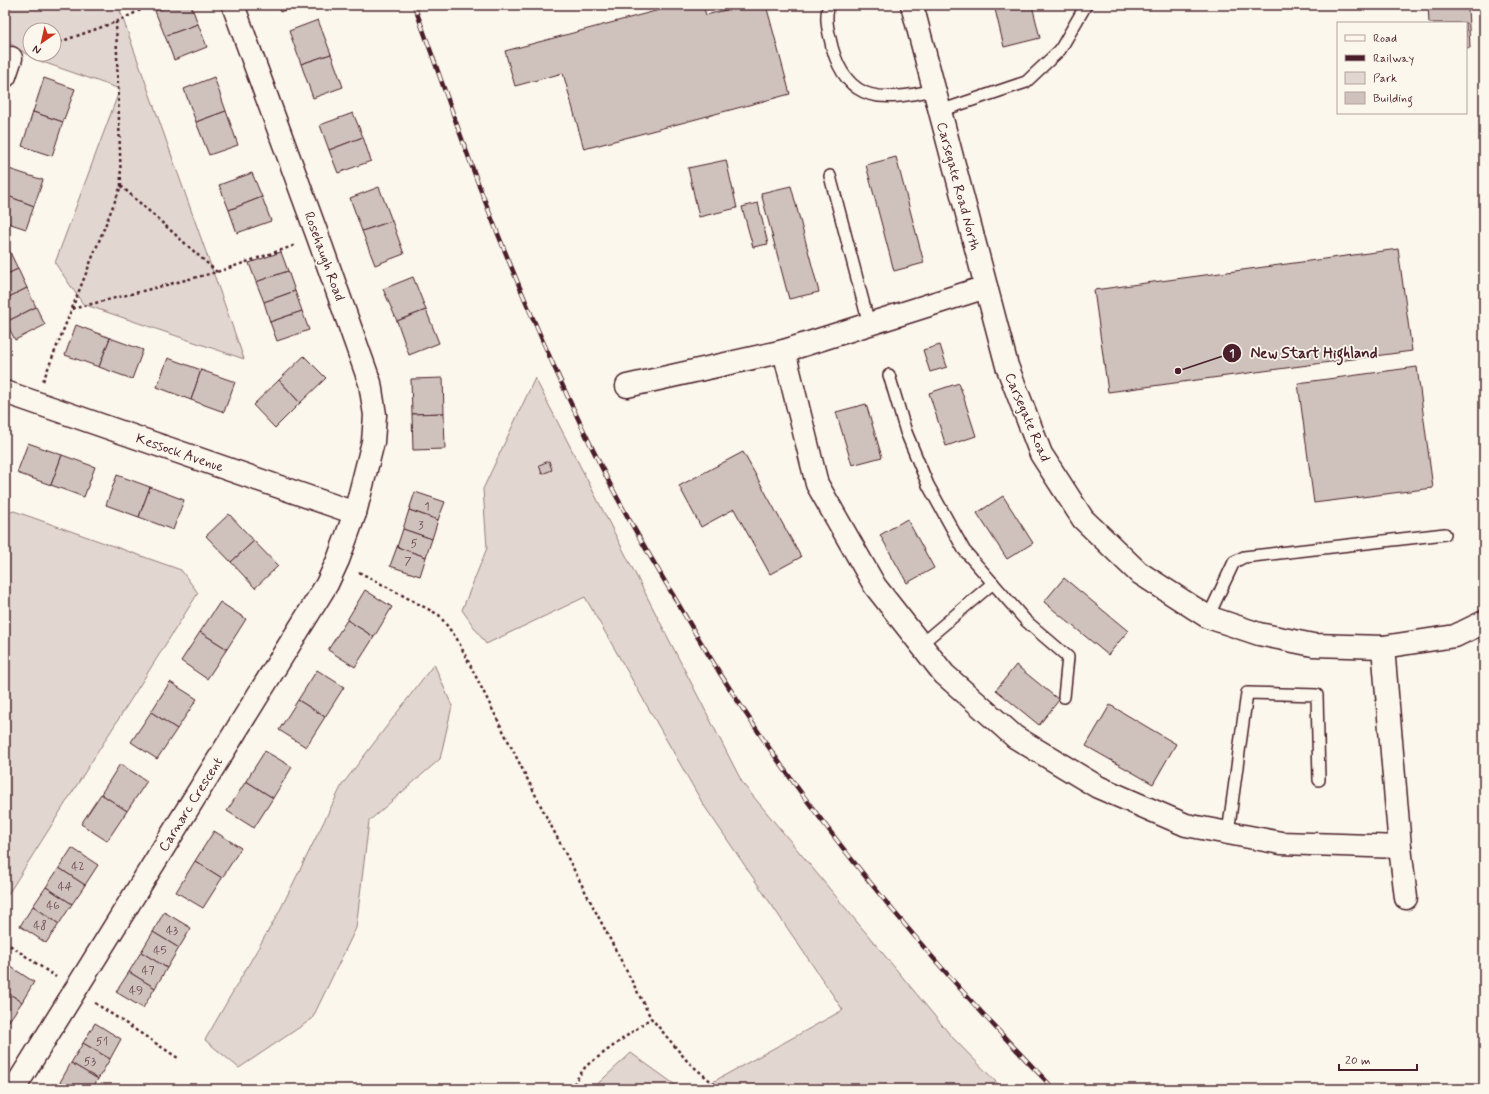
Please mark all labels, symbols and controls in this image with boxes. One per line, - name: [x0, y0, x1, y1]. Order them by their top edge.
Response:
- north arrow: [22, 22, 62, 62]
- legend: [1337, 22, 1467, 114]
- text: Road: [1373, 31, 1397, 47]
- text: N: [30, 42, 44, 57]
- text: Railway: [1373, 51, 1415, 67]
- text: Park: [1373, 71, 1397, 87]
- text: Building: [1373, 91, 1413, 108]
- street label: Carsegate Road North: [932, 120, 984, 253]
- street label: Rosehaugh Road: [300, 209, 349, 303]
- callout: New Start Highland: [1222, 339, 1385, 366]
- text: New Start Highland: [1251, 344, 1378, 366]
- text: 1: [1229, 346, 1235, 362]
- street label: Carsegate Road: [1000, 370, 1054, 465]
- street label: Kessock Avenue: [133, 430, 226, 476]
- house number: 1: [424, 499, 430, 515]
- house number: 3: [418, 518, 424, 534]
- house number: 5: [410, 536, 418, 552]
- house number: 7: [404, 554, 412, 570]
- street label: Carnarc Crescent: [155, 754, 227, 855]
- house number: 42: [71, 859, 85, 875]
- house number: 44: [58, 879, 72, 895]
- house number: 46: [46, 898, 60, 914]
- house number: 48: [33, 918, 47, 934]
- house number: 43: [166, 923, 178, 939]
- house number: 45: [153, 943, 167, 959]
- house number: 47: [141, 963, 155, 979]
- house number: 49: [129, 983, 143, 999]
- house number: 51: [96, 1034, 108, 1050]
- scale bar: [1339, 1046, 1417, 1072]
- text: 20 m: [1345, 1053, 1371, 1069]
- house number: 53: [84, 1054, 96, 1070]

